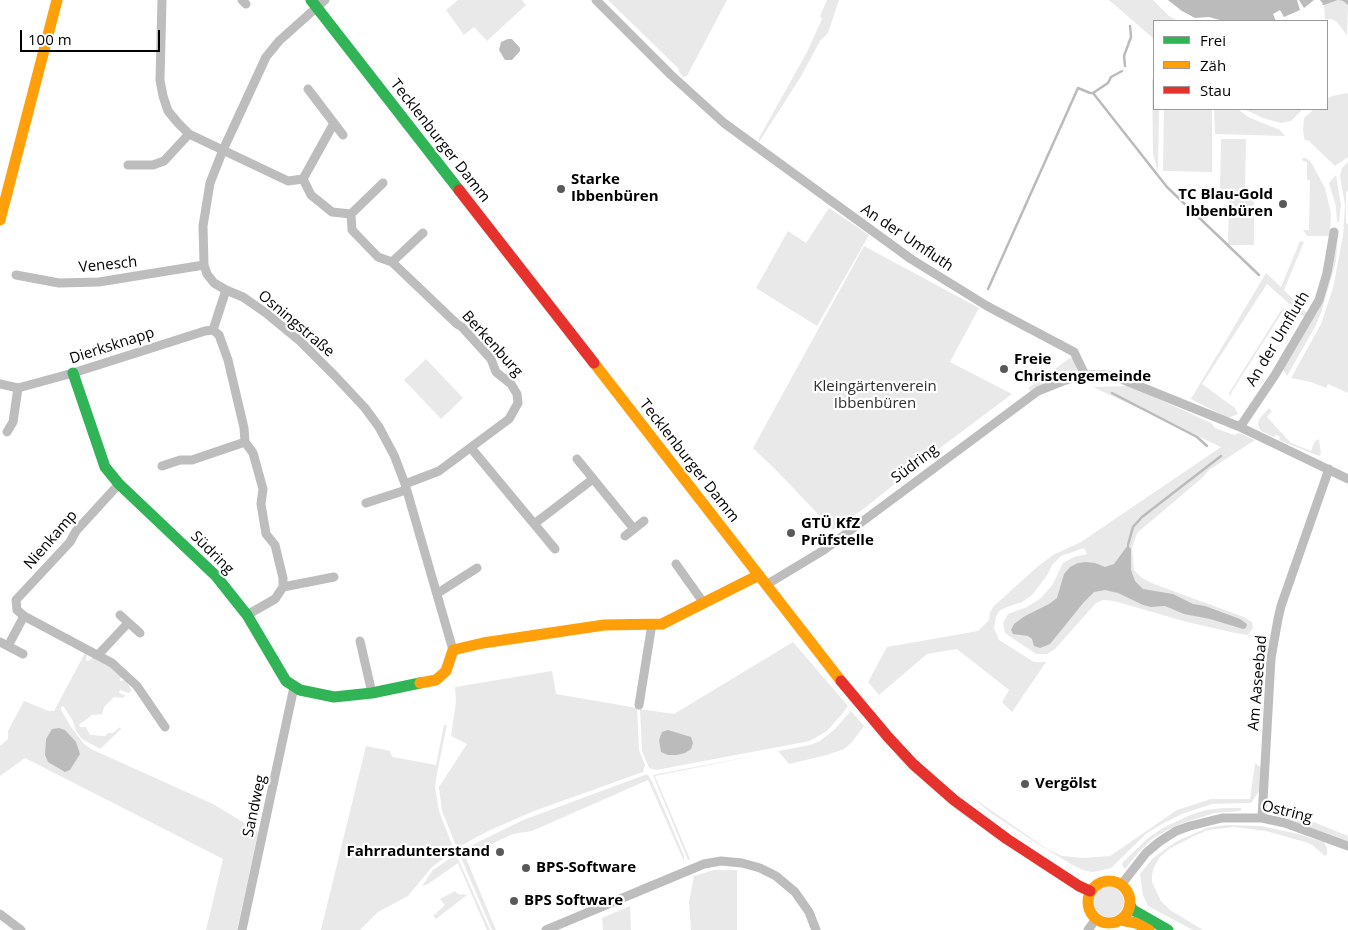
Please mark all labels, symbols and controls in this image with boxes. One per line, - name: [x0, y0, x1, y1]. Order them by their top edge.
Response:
- scale bar: [22, 20, 162, 52]
- legend: [1153, 20, 1328, 110]
- text: 100 m: [28, 29, 72, 49]
- text: Frei: [1200, 30, 1226, 50]
- text: Zäh: [1200, 55, 1226, 75]
- street label: Tecklenburger Damm: [386, 76, 494, 206]
- text: Stau: [1200, 80, 1231, 100]
- place label: Starke Ibbenbüren: [571, 171, 659, 206]
- marker: Starke Ibbenbüren: [555, 183, 567, 195]
- place label: TC Blau-Gold Ibbenbüren: [1178, 186, 1273, 221]
- marker: TC Blau-Gold Ibbenbüren: [1277, 198, 1289, 210]
- street label: An der Umfluth: [857, 200, 957, 276]
- street label: Venesch: [78, 253, 138, 277]
- street label: Osningstraße: [254, 287, 338, 361]
- street label: An der Umfluth: [1243, 288, 1313, 390]
- street label: Berkenburg: [458, 307, 526, 381]
- street label: Dierksknapp: [67, 324, 157, 368]
- place label: Freie Christengemeinde: [1014, 351, 1151, 386]
- marker: Freie Christengemeinde: [998, 363, 1010, 375]
- park label: Kleingärtenverein Ibbenbüren: [813, 378, 937, 413]
- street label: Tecklenburger Damm: [635, 396, 743, 526]
- street label: Südring: [888, 441, 942, 487]
- street label: Nienkamp: [21, 507, 81, 573]
- place label: GTÜ KfZ Prüfstelle: [801, 515, 874, 550]
- marker: GTÜ KfZ Prüfstelle: [785, 527, 797, 539]
- street label: Südring: [187, 528, 237, 578]
- street label: Am Aaseebad: [1245, 635, 1271, 731]
- street label: Sandweg: [240, 773, 270, 839]
- place label: Vergölst: [1035, 775, 1097, 793]
- marker: Vergölst: [1019, 778, 1031, 790]
- street label: Ostring: [1260, 797, 1314, 827]
- place label: Fahrradunterstand: [346, 843, 490, 861]
- marker: Fahrradunterstand: [494, 846, 506, 858]
- place label: BPS-Software: [536, 859, 636, 877]
- marker: BPS-Software: [520, 862, 532, 874]
- place label: BPS Software: [524, 892, 623, 910]
- marker: BPS Software: [508, 895, 520, 907]

